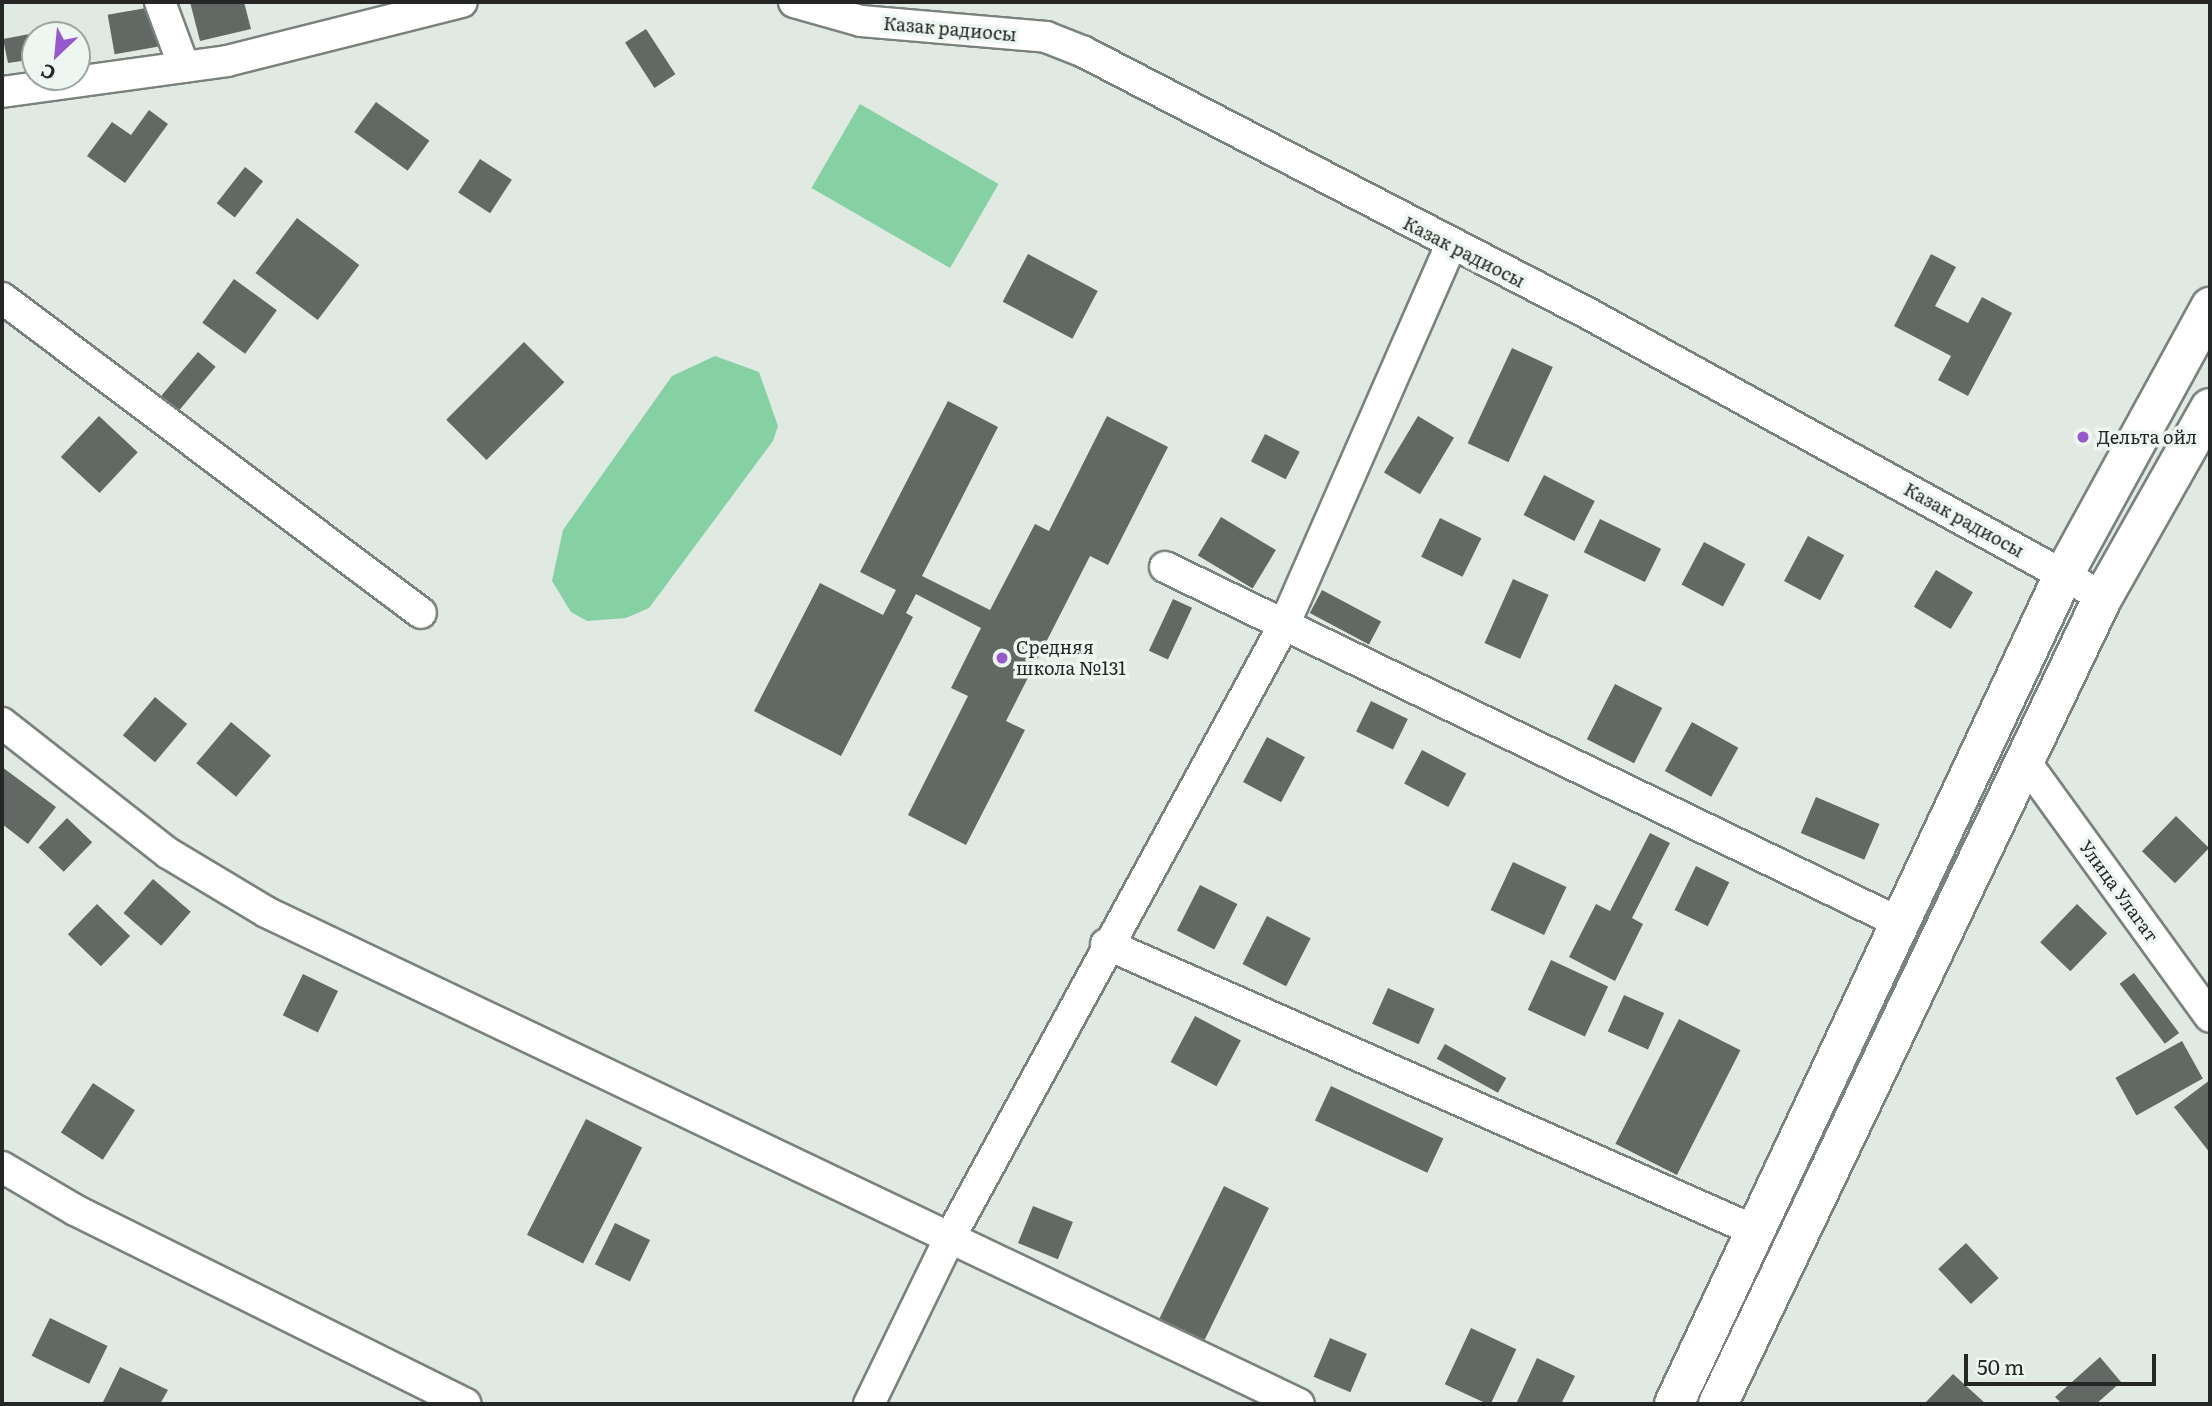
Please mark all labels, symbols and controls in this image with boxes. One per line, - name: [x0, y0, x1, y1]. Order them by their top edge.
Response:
- street label: Казак радиосы: [882, 12, 1018, 46]
- north arrow: [21, 21, 91, 91]
- text: С: [35, 58, 60, 89]
- street label: Казак радиосы: [1399, 212, 1529, 292]
- place label: Дельта ойл: [2097, 426, 2197, 448]
- marker: Дельта ойл: [2075, 429, 2091, 445]
- street label: Казак радиосы: [1900, 478, 2028, 562]
- place label: Средняя школа №131: [1016, 637, 1126, 680]
- marker: Средняя школа №131: [994, 650, 1010, 666]
- street label: Улица Улагат: [2075, 836, 2163, 946]
- scale bar: [1967, 1340, 2160, 1384]
- text: 50 m: [1977, 1350, 2024, 1381]

